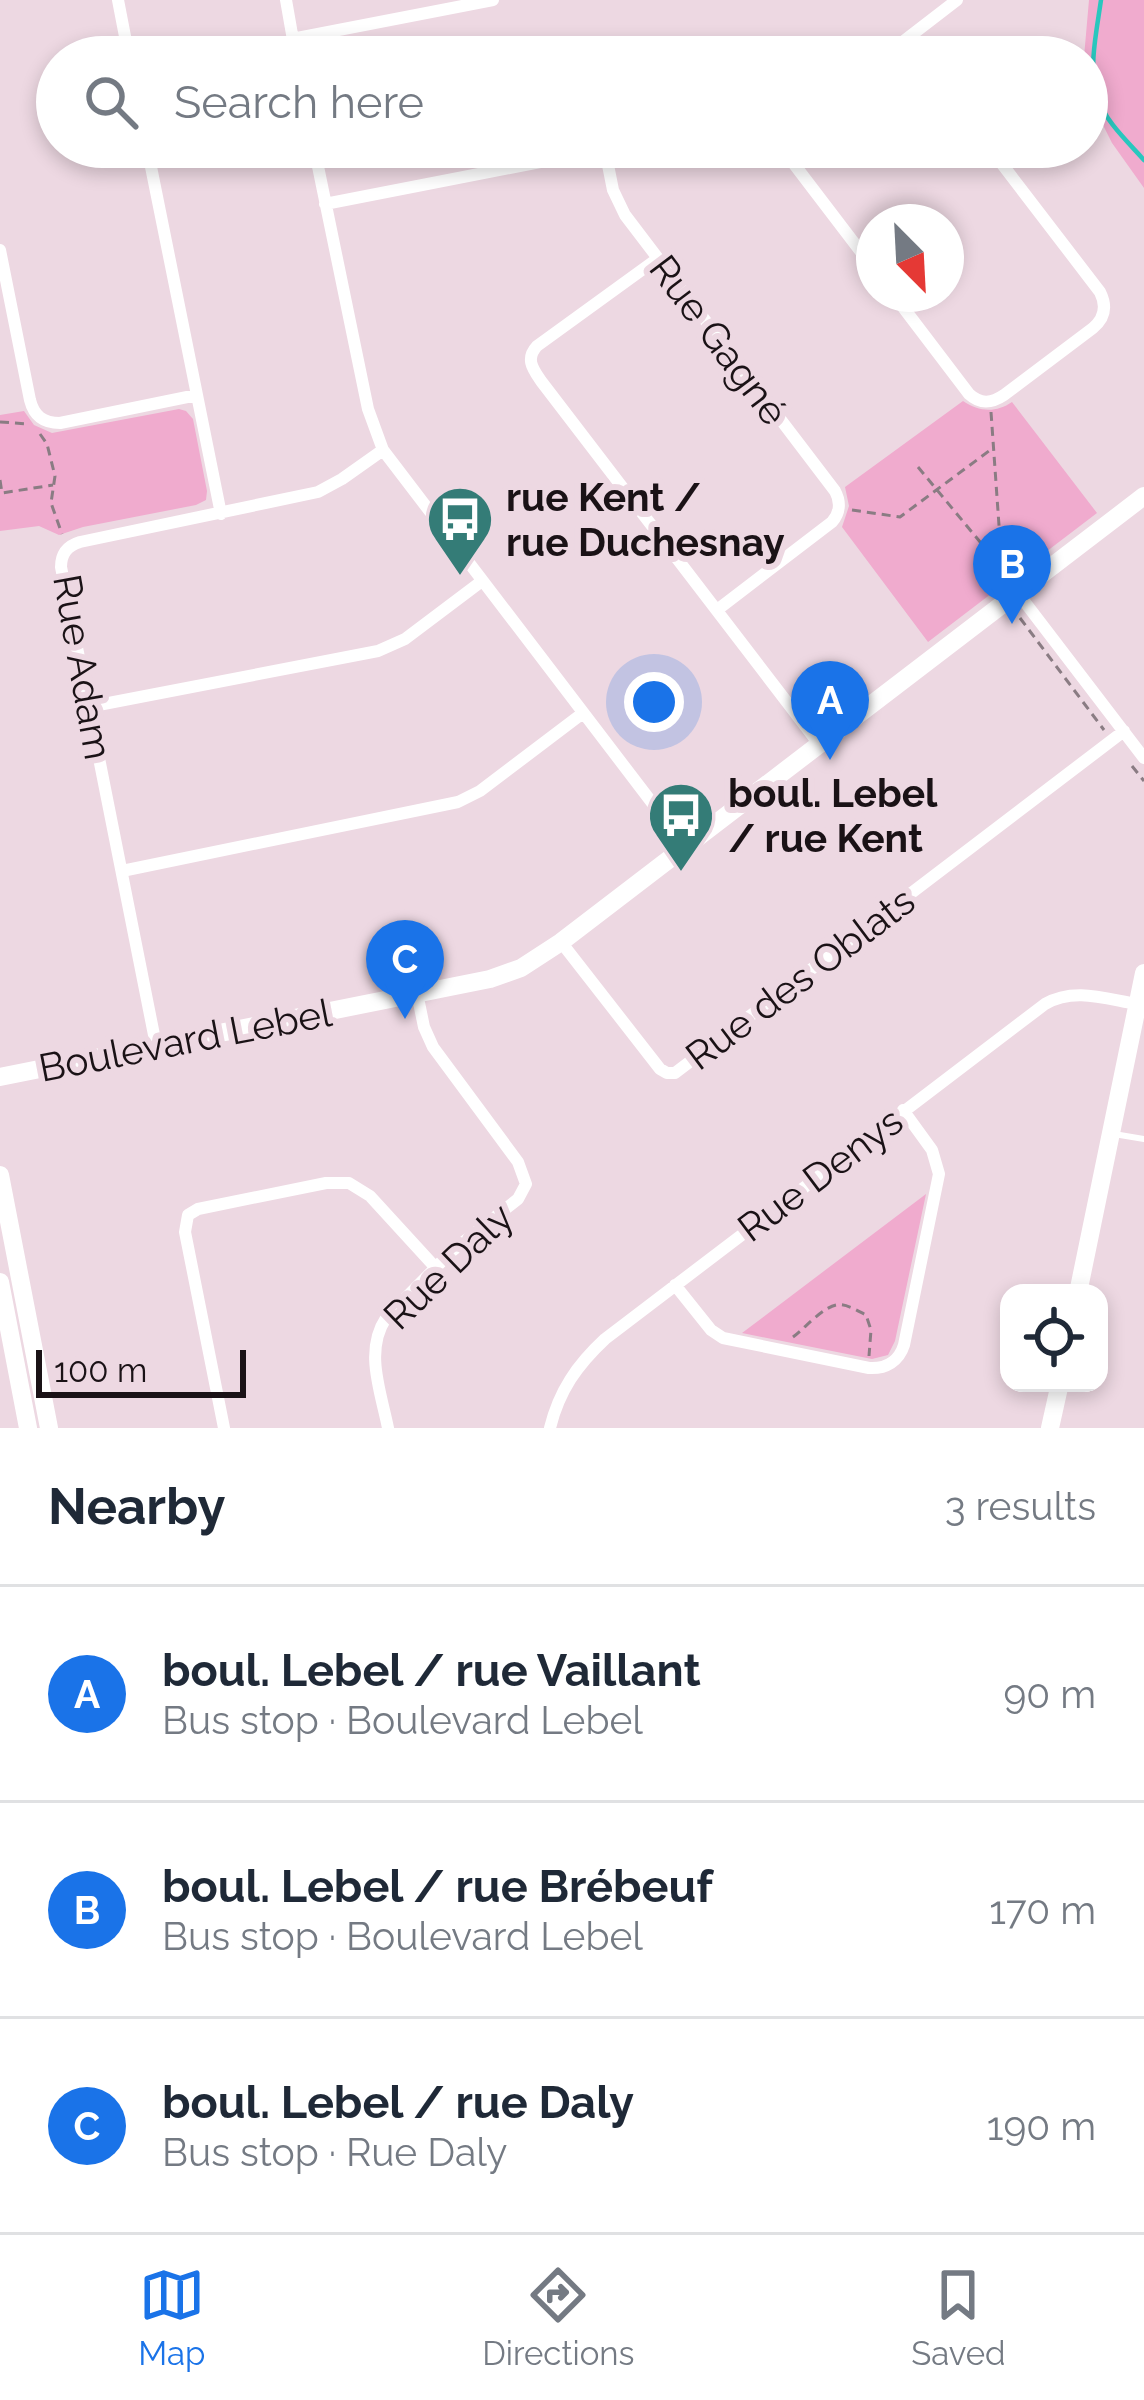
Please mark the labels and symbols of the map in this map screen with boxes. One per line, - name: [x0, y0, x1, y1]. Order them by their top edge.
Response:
- north arrow: [856, 204, 964, 312]
- street label: Rue Gagné: [640, 246, 798, 434]
- place label: rue Kent / rue Duchesnay: [506, 474, 785, 565]
- bus stop icon: rue Kent / rue Duchesnay: [425, 484, 495, 578]
- pin: B: [973, 525, 1051, 624]
- street label: Rue Adam: [44, 571, 122, 763]
- pin: A: [791, 661, 869, 760]
- your location: [624, 672, 684, 732]
- place label: boul. Lebel / rue Kent: [728, 770, 938, 861]
- bus stop icon: boul. Lebel / rue Kent: [646, 780, 716, 874]
- street label: Rue des Oblats: [677, 877, 923, 1079]
- pin: C: [366, 920, 444, 1019]
- street label: Boulevard Lebel: [35, 989, 336, 1091]
- street label: Rue Denys: [729, 1097, 911, 1251]
- street label: Rue Daly: [374, 1193, 522, 1339]
- scale bar: [36, 1344, 246, 1397]

